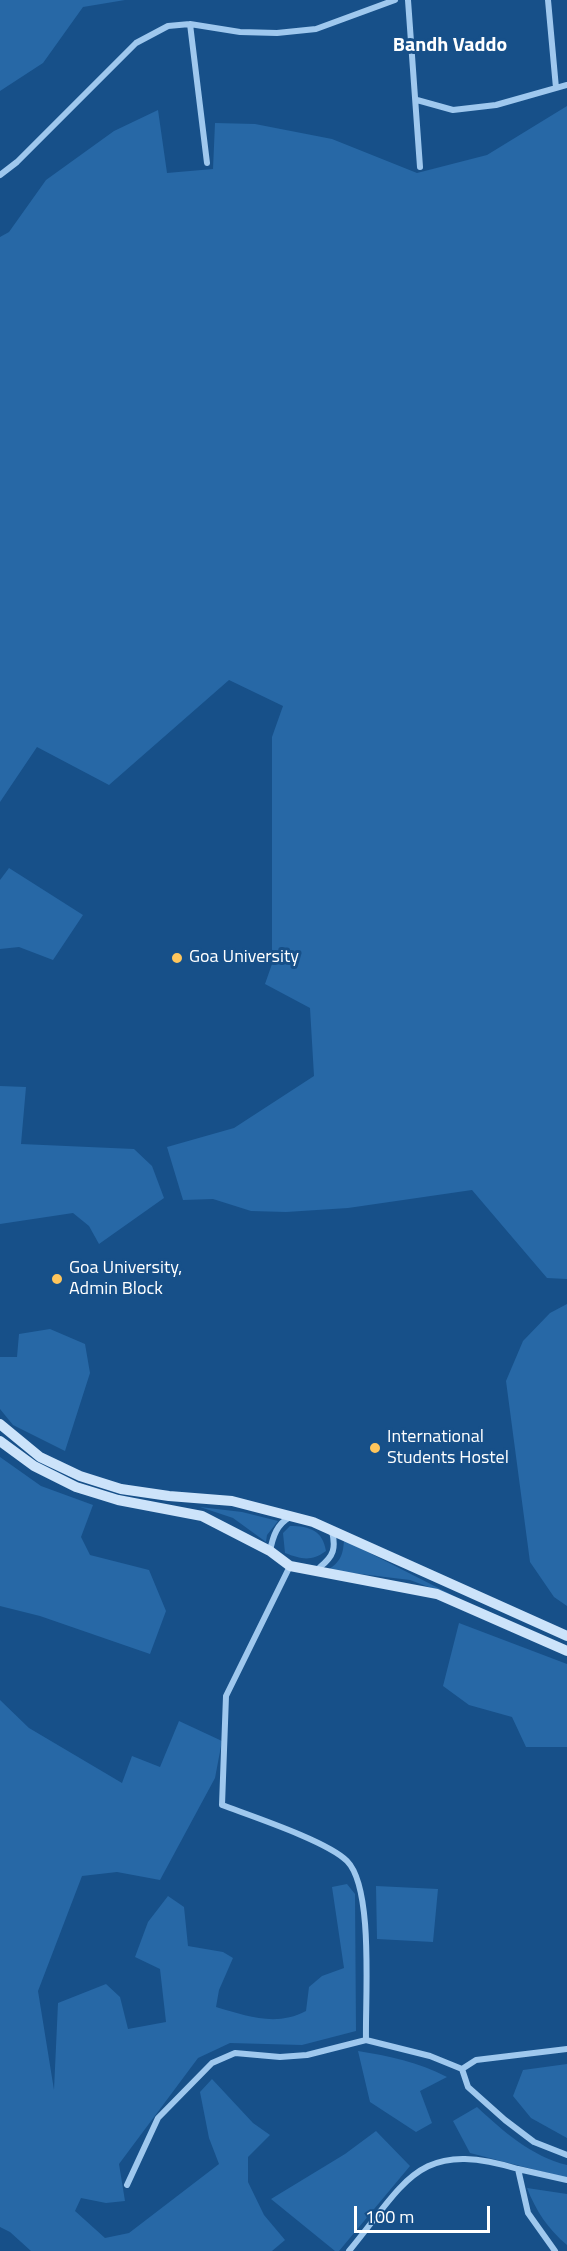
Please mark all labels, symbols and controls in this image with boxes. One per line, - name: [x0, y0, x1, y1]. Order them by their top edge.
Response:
- district label: Bandh Vaddo: [393, 34, 507, 58]
- place label: Goa University: [189, 947, 299, 969]
- marker: Goa University: [170, 951, 184, 965]
- place label: Goa University, Admin Block: [69, 1258, 182, 1300]
- marker: Goa University, Admin Block: [50, 1272, 64, 1286]
- place label: International Students Hostel: [387, 1427, 509, 1470]
- marker: International Students Hostel: [368, 1441, 382, 1455]
- scale bar: [357, 2194, 494, 2232]
- text: 100 m: [365, 2203, 414, 2230]

